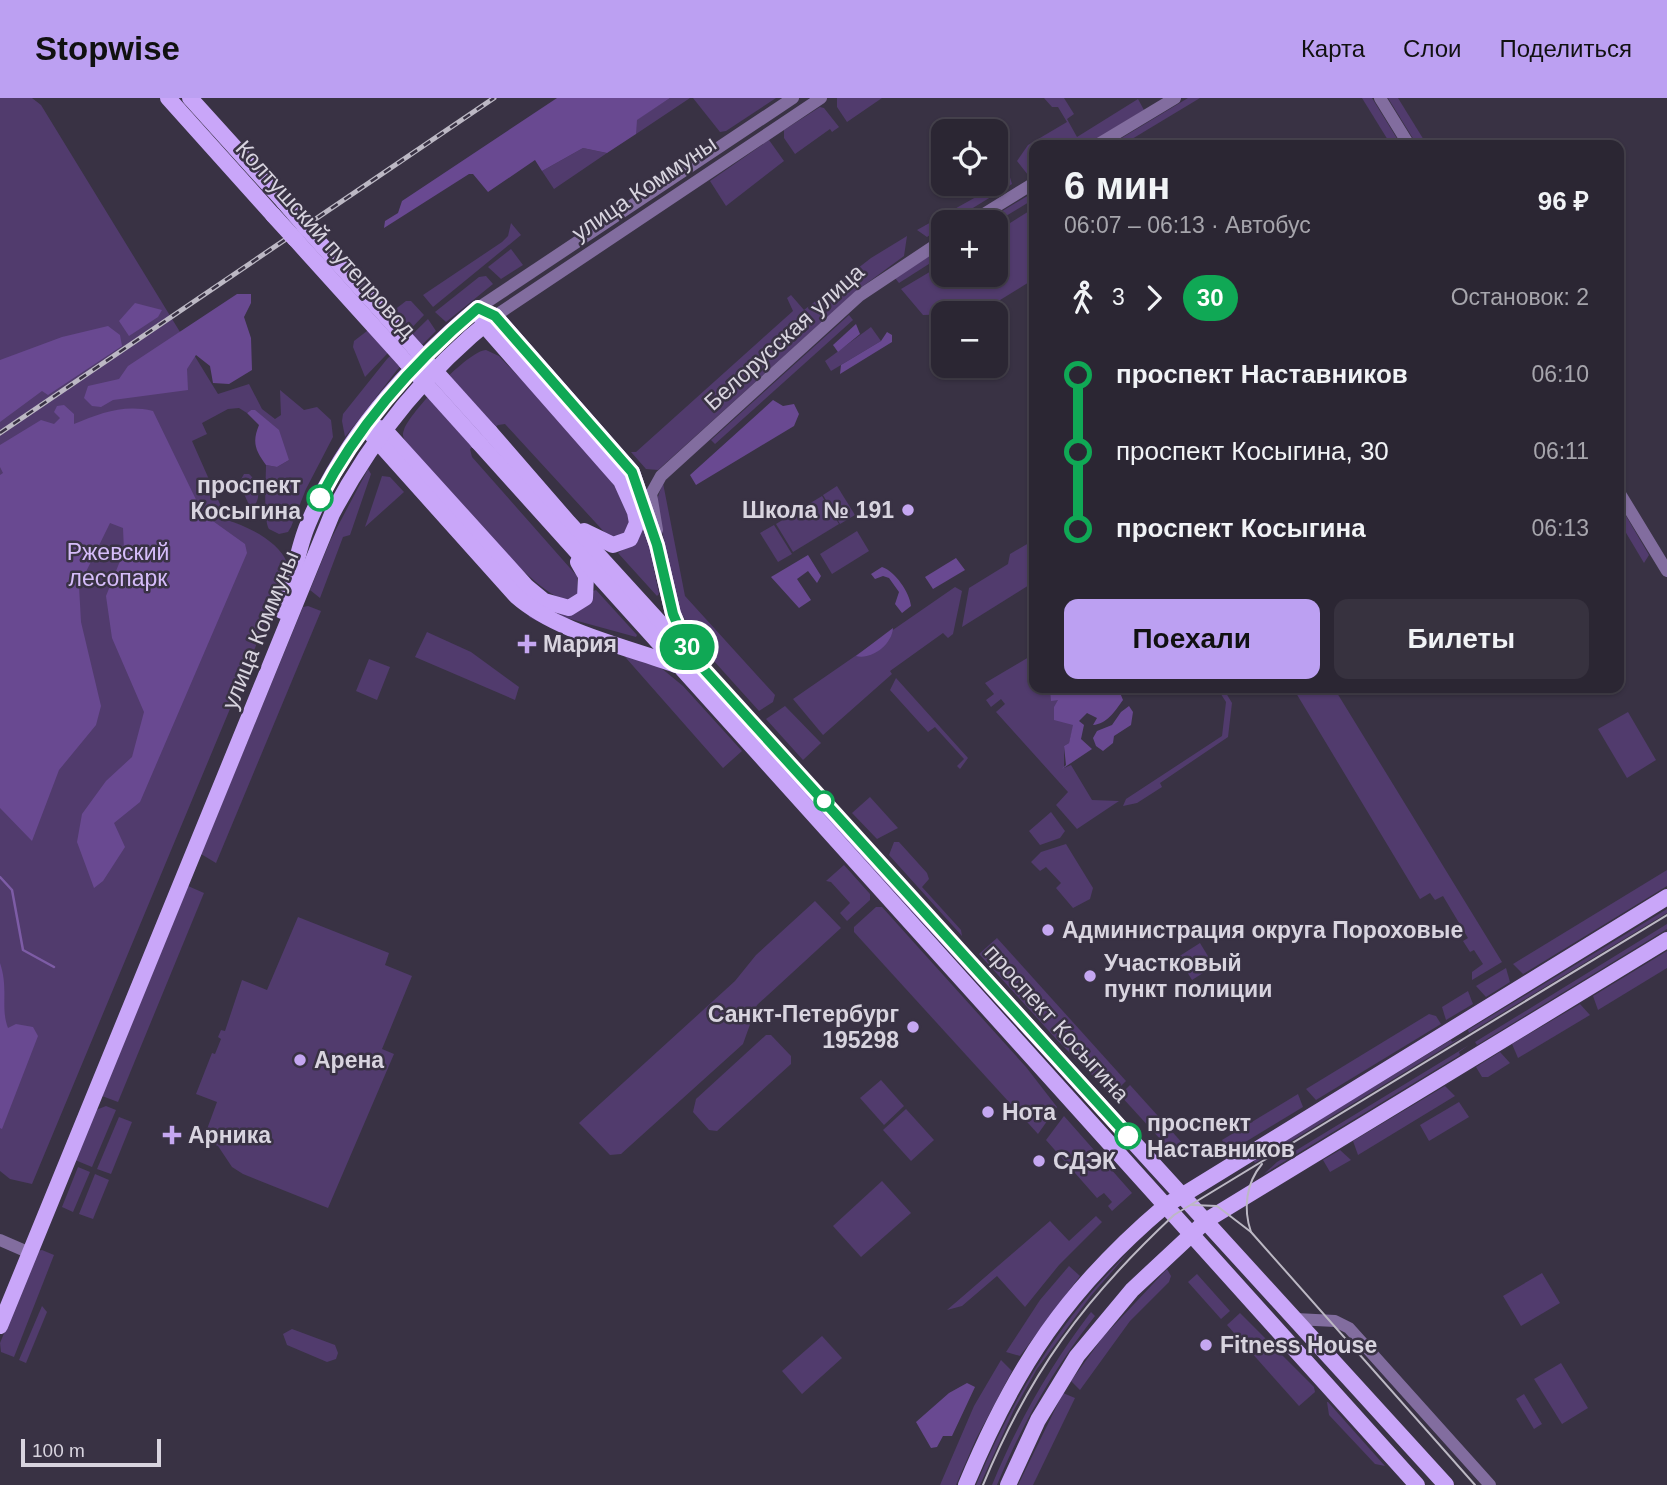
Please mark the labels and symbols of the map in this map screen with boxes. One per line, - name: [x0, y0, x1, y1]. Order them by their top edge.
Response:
- street label: улица Коммуны: [567, 130, 721, 246]
- street label: Колтушский путепровод: [231, 135, 422, 343]
- street label: Белорусская улица: [699, 258, 869, 416]
- place label: проспект Косыгина: [190, 472, 301, 524]
- marker: проспект Косыгина: [307, 485, 333, 511]
- place label: Школа № 191: [742, 497, 894, 523]
- marker: Школа № 191: [900, 502, 916, 518]
- park label: Ржевский лесопарк: [67, 539, 169, 591]
- street label: улица Коммуны: [216, 547, 304, 713]
- line badge: 30: [656, 624, 718, 670]
- place label: Мария: [543, 631, 617, 657]
- marker: Мария: [517, 634, 537, 654]
- unlabelled marker: [814, 791, 834, 811]
- place label: Администрация округа Пороховые: [1062, 917, 1463, 943]
- marker: Администрация округа Пороховые: [1040, 922, 1056, 938]
- street label: проспект Косыгина: [979, 939, 1135, 1107]
- place label: Участковый пункт полиции: [1104, 950, 1272, 1002]
- marker: Участковый пункт полиции: [1082, 968, 1098, 984]
- place label: Санкт-Петербург 195298: [708, 1001, 899, 1053]
- marker: Санкт-Петербург 195298: [905, 1019, 921, 1035]
- place label: Арена: [314, 1047, 384, 1073]
- marker: Арена: [292, 1052, 308, 1068]
- place label: Нота: [1002, 1099, 1056, 1125]
- marker: Нота: [980, 1104, 996, 1120]
- place label: проспект Наставников: [1147, 1110, 1295, 1162]
- place label: Арника: [188, 1122, 271, 1148]
- marker: проспект Наставников: [1115, 1123, 1141, 1149]
- marker: Арника: [162, 1125, 182, 1145]
- place label: СДЭК: [1053, 1148, 1117, 1174]
- marker: СДЭК: [1031, 1153, 1047, 1169]
- place label: Fitness House: [1220, 1332, 1377, 1358]
- marker: Fitness House: [1198, 1337, 1214, 1353]
- scale bar: [21, 1436, 161, 1468]

